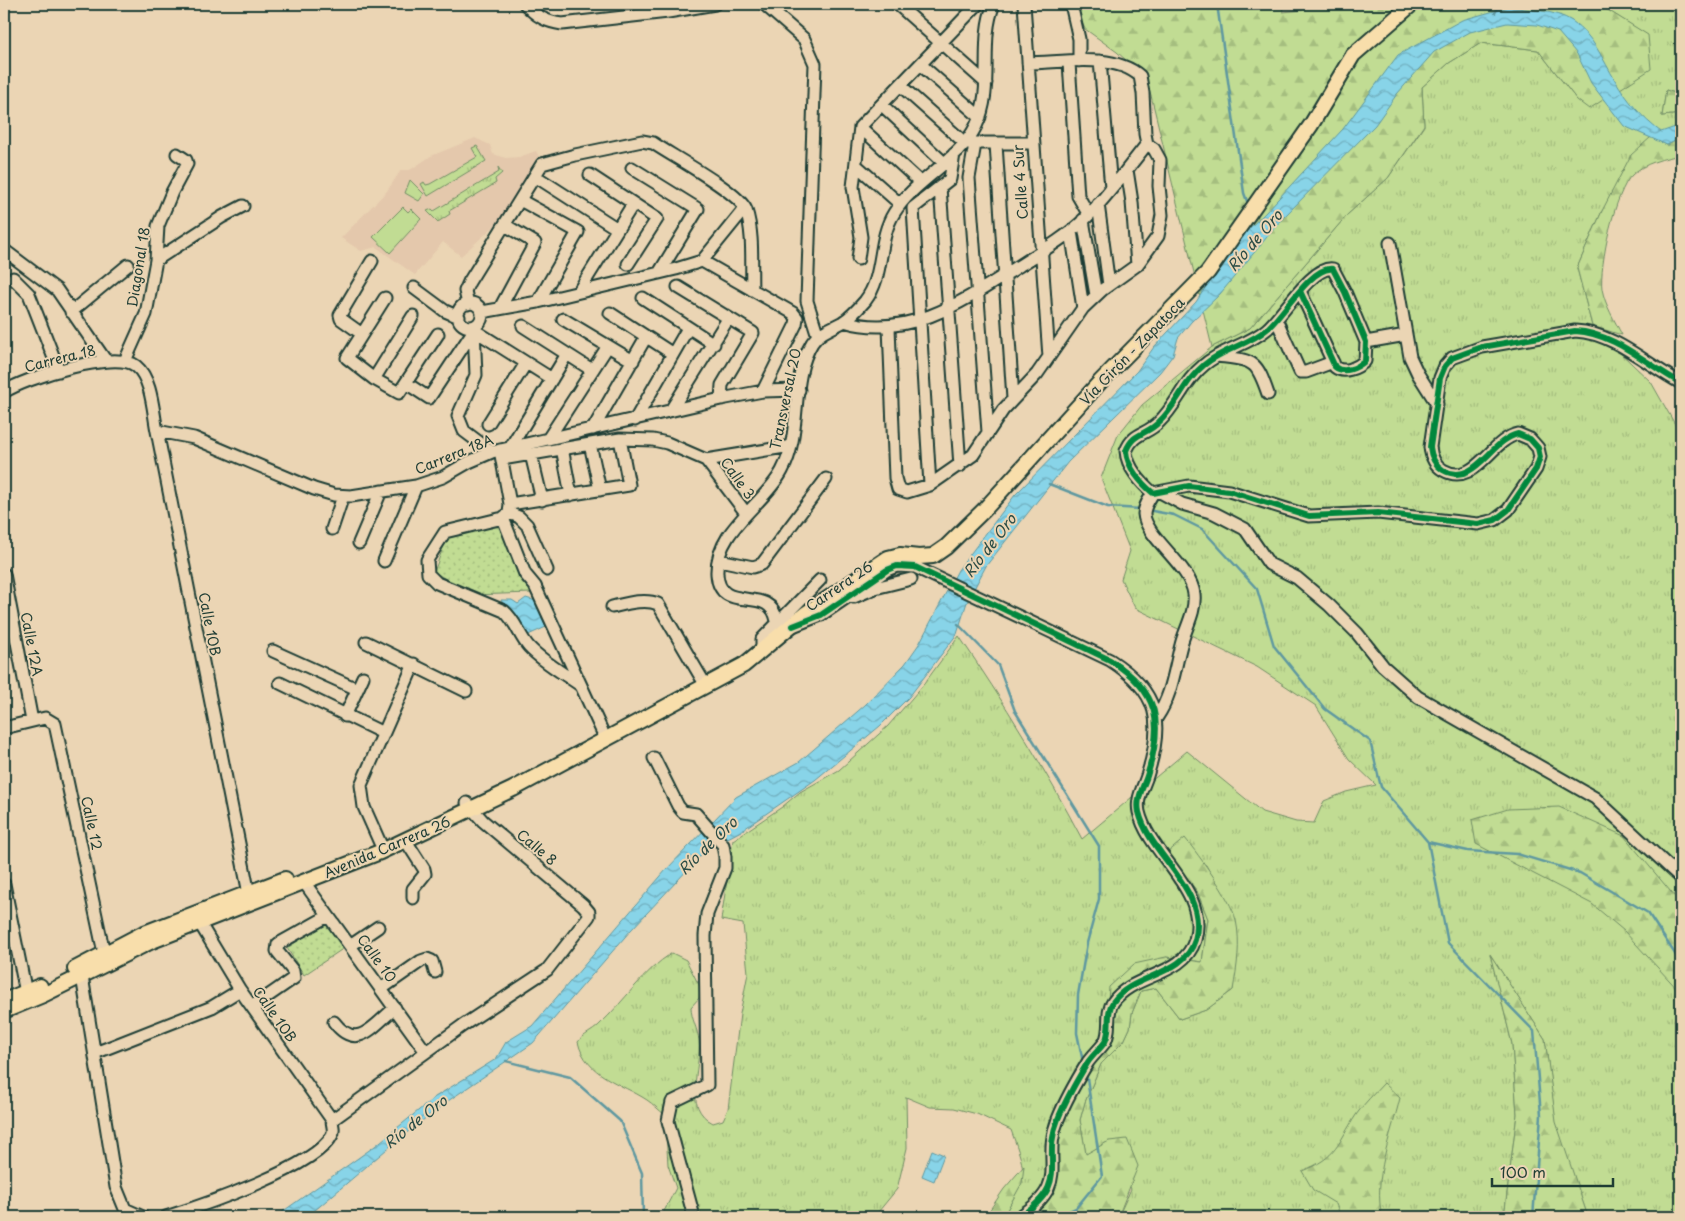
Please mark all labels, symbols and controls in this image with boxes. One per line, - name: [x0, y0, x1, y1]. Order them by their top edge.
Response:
- street label: Calle 4 Sur: [1007, 143, 1033, 220]
- water label: Río de Oro: [1221, 204, 1288, 276]
- street label: Diagonal 18: [121, 225, 155, 309]
- street label: Vía Girón - Zapatoca: [1075, 292, 1189, 410]
- street label: Carrera 18: [22, 339, 98, 377]
- street label: Transversal 20: [764, 346, 806, 452]
- street label: Carrera 18A: [411, 429, 497, 479]
- street label: Calle 3: [716, 453, 760, 503]
- water label: Río de Oro: [957, 508, 1021, 582]
- street label: Carrera 26: [801, 556, 877, 616]
- street label: Calle 10B: [194, 591, 226, 657]
- street label: Calle 12A: [16, 610, 49, 678]
- street label: Calle 12: [76, 794, 108, 852]
- water label: Río de Oro: [672, 810, 742, 879]
- street label: Avenida Carrera 26: [320, 811, 454, 883]
- street label: Calle 8: [512, 824, 562, 870]
- street label: Calle 10: [352, 930, 402, 986]
- street label: Calle 10B: [248, 982, 302, 1046]
- water label: Río de Oro: [378, 1089, 452, 1153]
- scale bar: [1492, 1156, 1614, 1188]
- text: 100 m: [1500, 1160, 1546, 1183]

